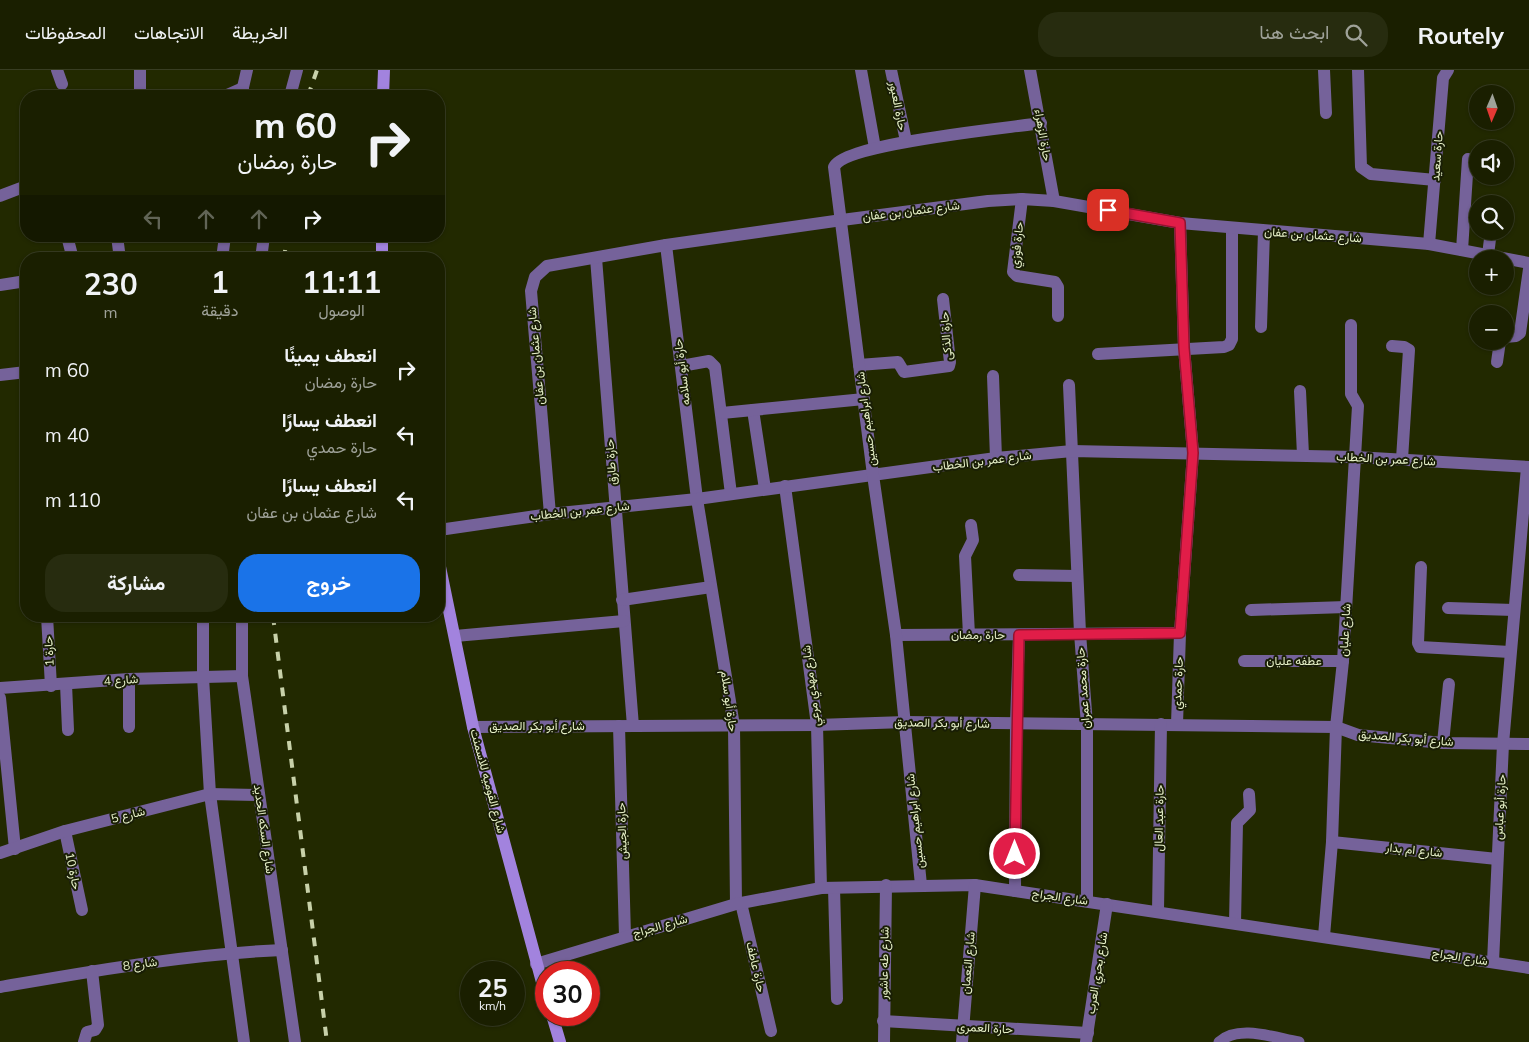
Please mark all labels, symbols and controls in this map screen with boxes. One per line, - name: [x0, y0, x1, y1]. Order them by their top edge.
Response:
- search box: [1038, 12, 1388, 57]
- text: ابحث هنا: [1259, 20, 1330, 44]
- text: Routely: [1418, 20, 1504, 50]
- text: المحفوظات: [25, 21, 106, 44]
- text: الاتجاهات: [134, 21, 204, 44]
- text: الخريطة: [232, 21, 288, 44]
- icon: search: [1342, 21, 1370, 49]
- street label: حارة العبور: [885, 79, 911, 132]
- north arrow: [1469, 85, 1514, 130]
- map controls: [1469, 85, 1514, 350]
- text: 60 m: [254, 103, 337, 147]
- street label: حارة الزهراء: [1031, 108, 1055, 162]
- icon: right: [355, 110, 420, 175]
- street label: حارة سعيد: [1427, 130, 1447, 182]
- button: sound: [1469, 140, 1514, 185]
- text: حارة رمضان: [238, 147, 337, 175]
- pin: [1087, 189, 1129, 231]
- button: search: [1469, 195, 1514, 240]
- icon: arrive: [1094, 196, 1122, 224]
- street label: شارع عثمان بن عفان: [861, 197, 961, 226]
- icon: left: [139, 205, 167, 233]
- icon: ahead: [192, 205, 220, 233]
- icon: ahead: [245, 205, 273, 233]
- icon: right: [298, 205, 326, 233]
- street label: حارة فوزي: [1007, 221, 1029, 269]
- street label: شارع عثمان بن عفان: [1264, 224, 1362, 247]
- button: +: [1469, 250, 1514, 295]
- text: 1: [211, 263, 229, 301]
- text: 11:11: [302, 263, 381, 301]
- text: 230: [84, 265, 138, 303]
- text: دقيقة: [201, 300, 238, 320]
- text: الوصول: [319, 300, 365, 320]
- text: m: [104, 302, 118, 322]
- button: −: [1469, 305, 1514, 350]
- street label: شارع عثمان بن عفان: [524, 306, 549, 405]
- street label: حارة الذكى: [936, 311, 956, 361]
- street label: حارة أبو سلامه: [670, 338, 694, 406]
- text: انعطف يمينًا: [284, 343, 377, 367]
- icon: right: [392, 356, 420, 384]
- text: 60 m: [45, 358, 89, 382]
- street label: شارع ابراهيم حسين: [852, 371, 881, 467]
- text: حارة رمضان: [305, 372, 377, 392]
- text: انعطف يسارًا: [282, 408, 377, 432]
- icon: left: [392, 421, 420, 449]
- text: 40 m: [45, 423, 89, 447]
- text: حارة حمدي: [307, 437, 377, 457]
- street label: حارة طارق: [601, 438, 621, 486]
- street label: شارع عمر بن الخطاب: [932, 447, 1033, 476]
- street label: شارع عمر بن الخطاب: [1336, 448, 1436, 471]
- text: انعطف يسارًا: [282, 473, 377, 497]
- icon: left: [392, 486, 420, 514]
- text: 110 m: [45, 488, 101, 512]
- street label: شارع عمر بن الخطاب: [530, 498, 630, 525]
- text: شارع عثمان بن عفان: [246, 502, 377, 522]
- button: مشاركة: [45, 554, 228, 612]
- button: خروج: [238, 554, 420, 612]
- street label: شارع عليان: [1336, 603, 1355, 657]
- street label: حارة رمضان: [951, 627, 1005, 643]
- street label: حارة 1: [40, 635, 58, 667]
- street label: شارع مهدي مرعي: [798, 644, 826, 728]
- street label: حارة محمد عمران: [1072, 647, 1094, 729]
- street label: عطفه عليان: [1266, 653, 1322, 668]
- street label: حارة حمدي: [1169, 656, 1189, 710]
- street label: حارة أبو سلام: [717, 669, 741, 733]
- street label: شارع 4: [103, 671, 139, 690]
- street label: شارع أبو بكر الصديق: [894, 714, 990, 733]
- street label: شارع أبو بكر الصديق: [489, 718, 585, 735]
- street label: شارع أبو بكر الصديق: [1358, 726, 1454, 751]
- street label: شارع القوميه للاسمنت: [465, 727, 510, 835]
- street label: شارع ابراهيم حسين: [902, 773, 929, 869]
- street label: حارة أبو عباس: [1490, 774, 1510, 840]
- street label: شارع السكه الحديد: [249, 783, 278, 875]
- street label: حارة عبد العال: [1150, 784, 1168, 852]
- street label: حارة الجيش: [613, 802, 631, 860]
- street label: شارع 5: [109, 803, 147, 828]
- position arrow: [988, 827, 1040, 879]
- street label: شارع ام بدار: [1384, 839, 1443, 862]
- street label: حارة 10: [61, 851, 85, 891]
- street label: شارع الجراج: [1031, 885, 1089, 910]
- street label: شارع الجراج: [631, 911, 690, 942]
- street label: شارع طه عاشور: [875, 926, 894, 1001]
- street label: شارع النعمان: [957, 931, 980, 995]
- street label: شارع بحري العرب: [1083, 931, 1113, 1015]
- street label: حارة عاطف: [742, 940, 770, 994]
- street label: شارع الجراج: [1431, 945, 1489, 970]
- street label: شارع 8: [122, 954, 158, 975]
- speed limit sign: 30: [535, 961, 600, 1026]
- text: 25: [477, 972, 508, 1003]
- text: km/h: [479, 998, 506, 1013]
- street label: حارة العمرى: [957, 1019, 1013, 1037]

